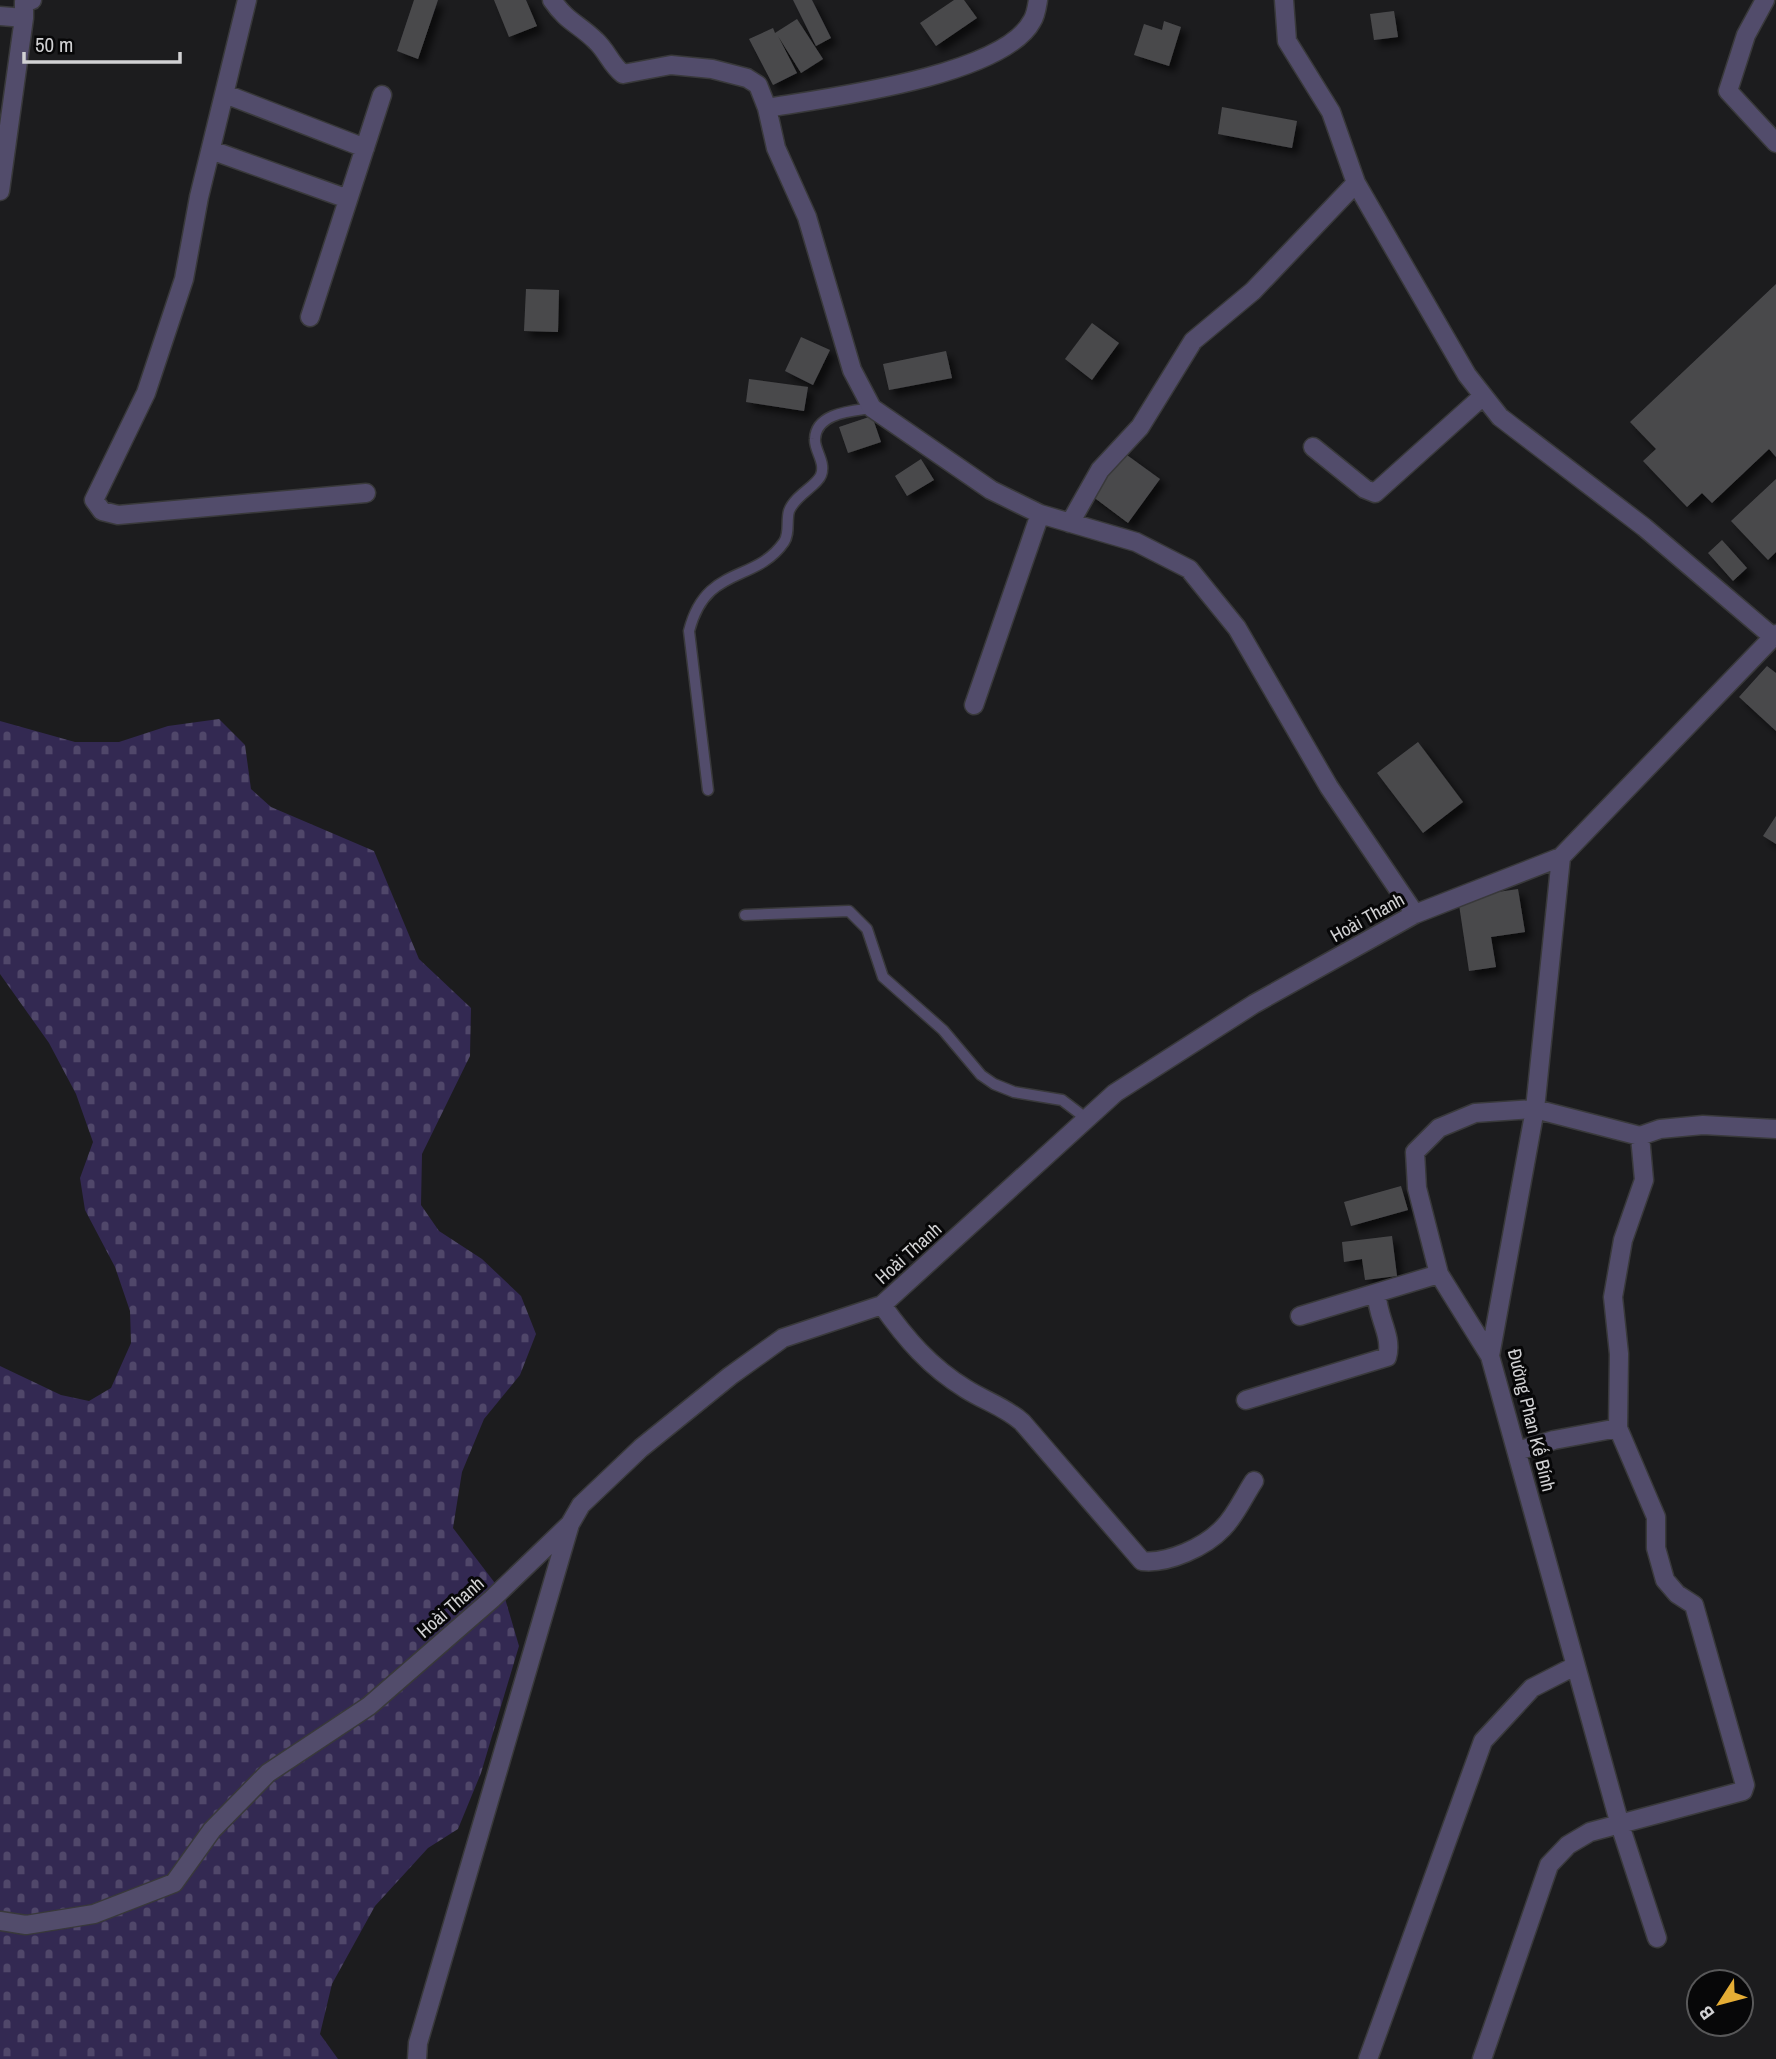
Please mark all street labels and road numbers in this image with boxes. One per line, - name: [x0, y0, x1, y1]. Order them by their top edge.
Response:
- street label: Hoài Thanh: [1325, 886, 1409, 948]
- street label: Hoài Thanh: [869, 1216, 947, 1290]
- street label: Đường Phan Kế Bính: [1502, 1346, 1562, 1494]
- street label: Hoài Thanh: [411, 1571, 489, 1643]

